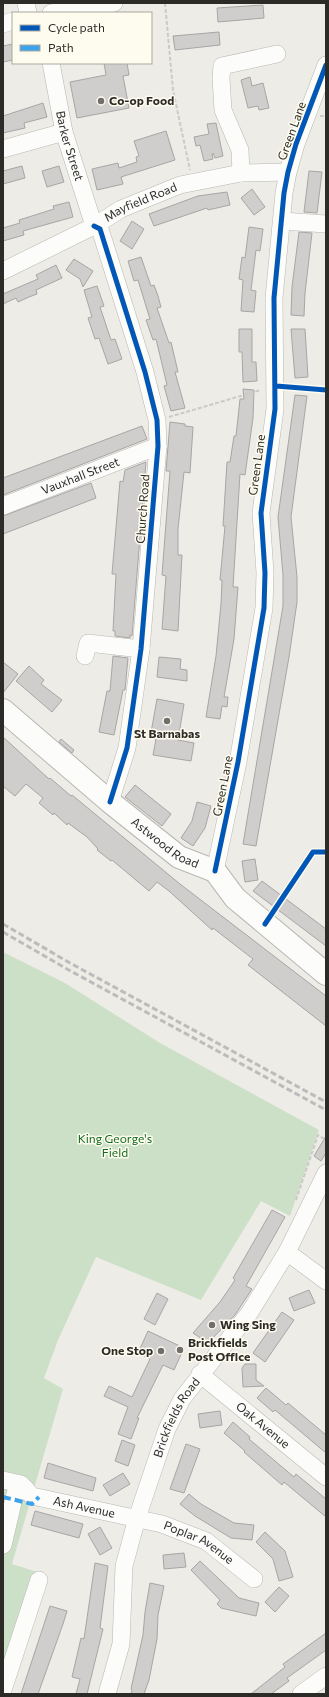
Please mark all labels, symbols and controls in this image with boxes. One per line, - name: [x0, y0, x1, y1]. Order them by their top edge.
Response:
- legend: [12, 12, 152, 64]
- text: Cycle path: [48, 20, 105, 34]
- text: Path: [48, 40, 74, 54]
- place label: Co-op Food: [109, 93, 174, 107]
- marker: Co-op Food: [96, 96, 106, 106]
- street label: Green Lane: [274, 99, 308, 162]
- street label: Barker Street: [54, 109, 87, 183]
- street label: Mayfield Road: [101, 179, 179, 224]
- street label: Green Lane: [245, 433, 267, 496]
- street label: Vauxhall Street: [39, 454, 121, 497]
- street label: Church Road: [133, 474, 151, 544]
- marker: St Barnabas: [162, 716, 172, 726]
- place label: St Barnabas: [134, 726, 200, 740]
- street label: Green Lane: [209, 754, 235, 817]
- street label: Astwood Road: [129, 814, 201, 870]
- park label: King George's Field: [78, 1131, 152, 1159]
- place label: Wing Sing: [220, 1317, 276, 1331]
- marker: Wing Sing: [207, 1320, 217, 1330]
- place label: Brickfields Post Office: [188, 1335, 250, 1363]
- place label: One Stop: [101, 1343, 153, 1357]
- marker: Brickfields Post Office: [175, 1345, 185, 1355]
- marker: One Stop: [156, 1346, 166, 1356]
- street label: Brickfields Road: [150, 1374, 202, 1459]
- street label: Oak Avenue: [234, 1399, 293, 1450]
- street label: Ash Avenue: [52, 1493, 117, 1520]
- street label: Poplar Avenue: [162, 1517, 237, 1566]

